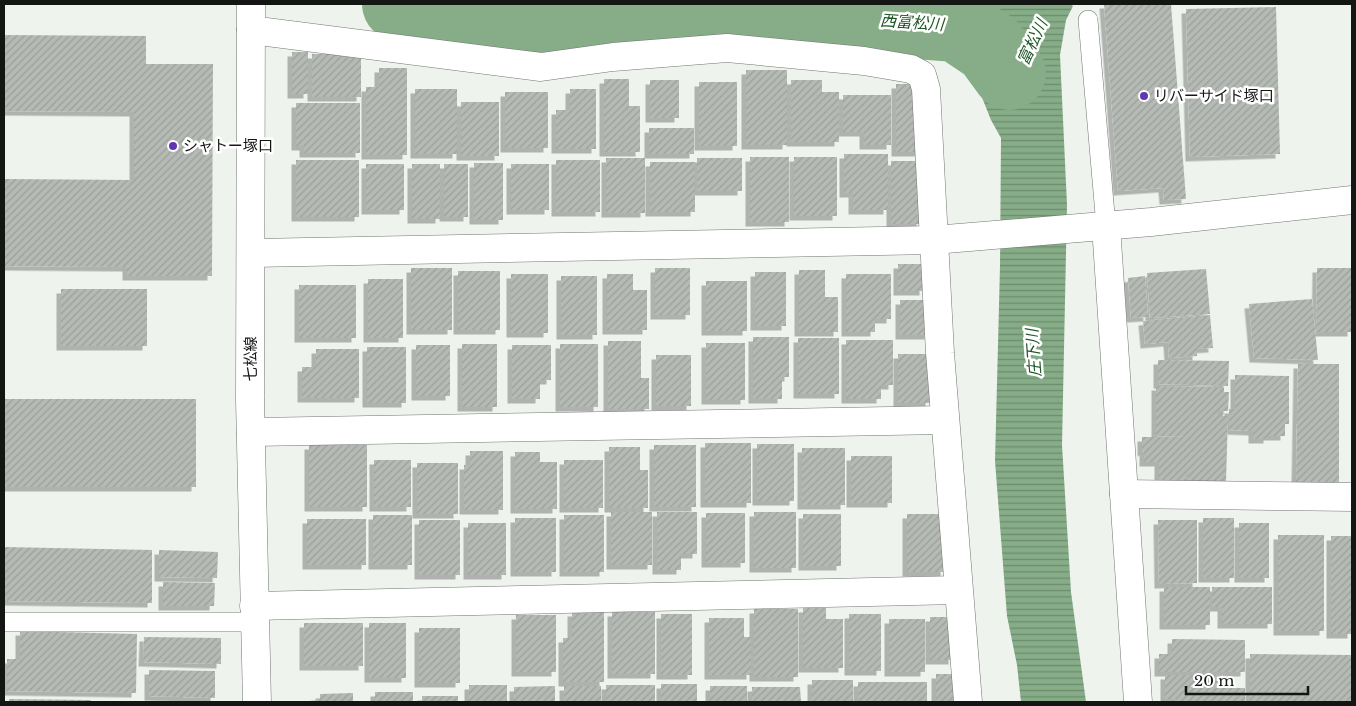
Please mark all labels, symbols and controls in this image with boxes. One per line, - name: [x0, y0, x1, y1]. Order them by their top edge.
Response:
- water label: 西富松川: [879, 10, 947, 34]
- water label: 富松川: [1013, 14, 1052, 68]
- place label: リバーサイド塚口: [1154, 86, 1274, 105]
- marker: リバーサイド塚口: [1138, 90, 1150, 102]
- place label: シャトー塚口: [183, 136, 273, 155]
- marker: シャトー塚口: [167, 140, 179, 152]
- water label: 庄下川: [1021, 326, 1045, 378]
- street label: 七松線: [241, 336, 260, 382]
- scale bar: [1186, 664, 1308, 696]
- text: 20 m: [1194, 671, 1234, 690]

